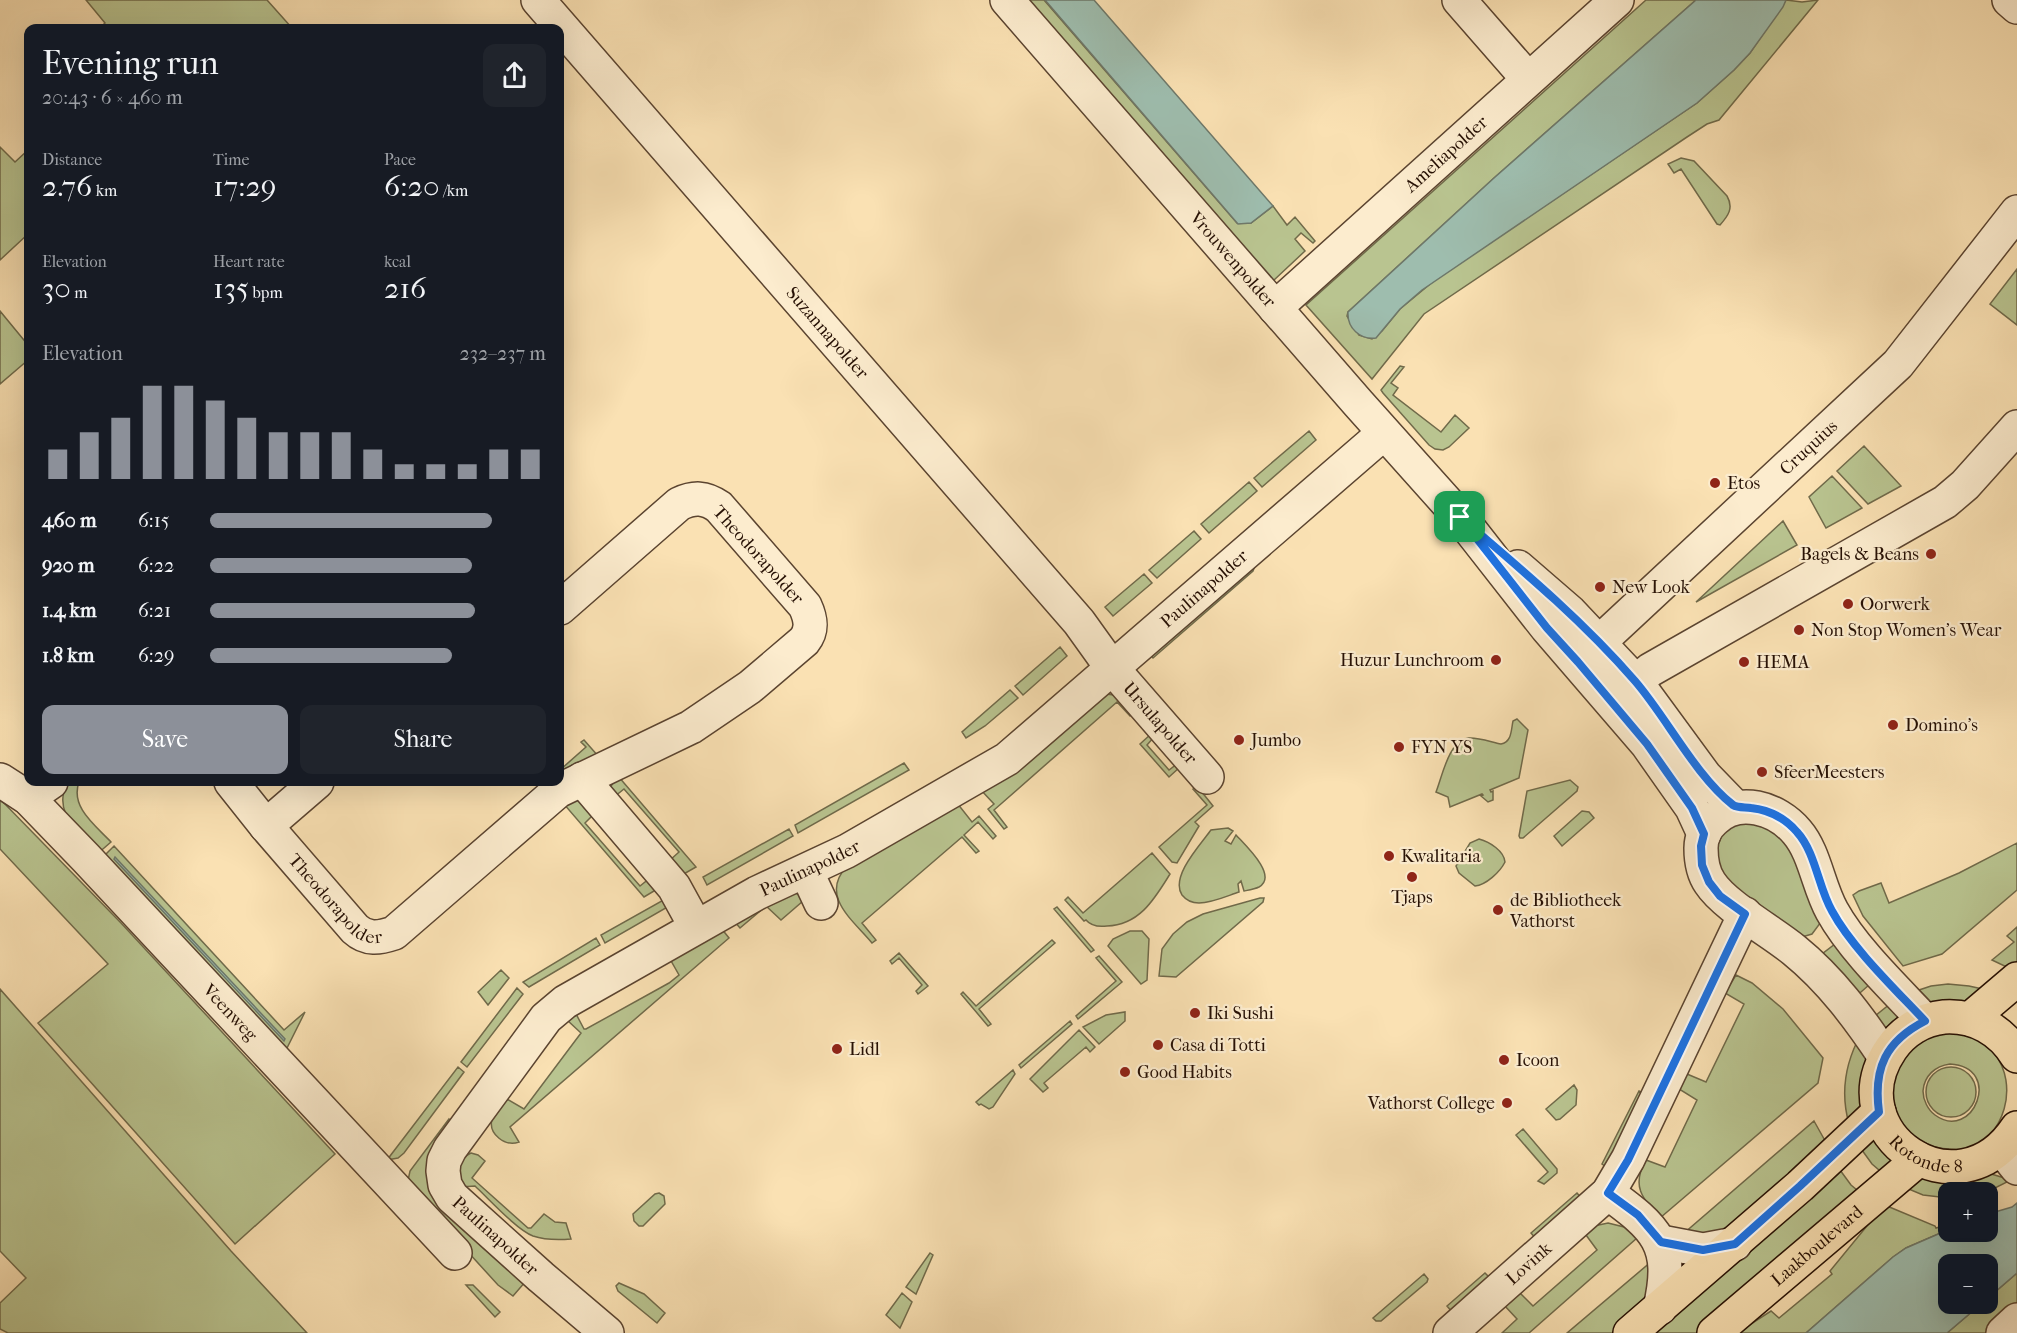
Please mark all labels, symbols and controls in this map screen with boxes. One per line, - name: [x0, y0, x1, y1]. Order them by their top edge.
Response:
- text: Evening run: [42, 44, 219, 83]
- button: share: [483, 44, 546, 107]
- text: 20:43 · 6 × 460 m: [42, 86, 183, 109]
- street label: Ameliapolder: [1399, 111, 1492, 197]
- text: Distance: [42, 150, 102, 169]
- text: Time: [213, 150, 249, 169]
- text: Pace: [384, 150, 416, 169]
- text: 2.76: [42, 169, 92, 204]
- text: 17:29: [213, 169, 277, 204]
- text: 6:20: [384, 169, 440, 204]
- text: km: [92, 181, 117, 200]
- text: /km: [440, 181, 468, 200]
- street label: Vrouwenpolder: [1185, 207, 1280, 312]
- text: Elevation: [42, 252, 107, 271]
- text: Heart rate: [213, 252, 285, 271]
- text: kcal: [384, 252, 411, 271]
- text: 30: [42, 271, 71, 306]
- text: 135: [213, 271, 249, 306]
- text: 216: [384, 271, 426, 306]
- street label: Suzannapolder: [782, 282, 873, 383]
- text: m: [71, 283, 88, 302]
- text: bpm: [249, 283, 283, 302]
- text: Elevation: [42, 342, 123, 365]
- text: 232–237 m: [459, 342, 546, 365]
- street label: Cruquius: [1775, 415, 1842, 479]
- place label: Etos: [1727, 473, 1761, 494]
- marker: Etos: [1708, 476, 1722, 490]
- pin: [1434, 491, 1485, 542]
- icon: arrive: [1443, 500, 1476, 533]
- street label: Theodorapolder: [708, 501, 808, 609]
- text: 460 m: [42, 509, 97, 532]
- text: 6:15: [138, 509, 169, 532]
- place label: Bagels & Beans: [1800, 544, 1919, 565]
- street label: Paulinapolder: [1156, 545, 1252, 632]
- marker: Bagels & Beans: [1924, 547, 1938, 561]
- text: 920 m: [42, 554, 95, 577]
- text: 6:22: [138, 554, 174, 577]
- place label: New Look: [1612, 577, 1690, 598]
- marker: New Look: [1593, 580, 1607, 594]
- place label: Oorwerk: [1860, 594, 1930, 615]
- marker: Oorwerk: [1841, 597, 1855, 611]
- text: 1.4 km: [42, 599, 97, 622]
- text: 6:21: [138, 599, 171, 622]
- place label: Non Stop Women's Wear: [1811, 620, 2002, 641]
- marker: Non Stop Women's Wear: [1792, 623, 1806, 637]
- text: 1.8 km: [42, 644, 94, 667]
- text: 6:29: [138, 644, 174, 667]
- place label: Huzur Lunchroom: [1340, 650, 1484, 671]
- place label: HEMA: [1756, 652, 1810, 673]
- marker: Huzur Lunchroom: [1489, 653, 1503, 667]
- marker: HEMA: [1737, 655, 1751, 669]
- street label: Ursulapolder: [1119, 678, 1202, 769]
- button: Save: [42, 705, 288, 774]
- button: Share: [300, 705, 546, 774]
- place label: Domino's: [1905, 715, 1978, 736]
- marker: Domino's: [1886, 718, 1900, 732]
- place label: Jumbo: [1249, 730, 1301, 751]
- marker: Jumbo: [1232, 733, 1246, 747]
- place label: FYN YS: [1411, 737, 1472, 758]
- marker: FYN YS: [1392, 740, 1406, 754]
- place label: SfeerMeesters: [1774, 762, 1885, 783]
- marker: SfeerMeesters: [1755, 765, 1769, 779]
- street label: Paulinapolder: [756, 835, 864, 901]
- place label: Kwalitaria: [1401, 846, 1481, 867]
- street label: Theodorapolder: [284, 849, 383, 948]
- marker: Kwalitaria: [1382, 849, 1396, 863]
- marker: Tjaps: [1405, 870, 1419, 884]
- place label: Tjaps: [1391, 887, 1433, 908]
- place label: de Bibliotheek Vathorst: [1509, 890, 1622, 932]
- marker: de Bibliotheek Vathorst: [1491, 903, 1505, 917]
- street label: Veenweg: [198, 979, 262, 1045]
- place label: Iki Sushi: [1207, 1003, 1275, 1024]
- marker: Iki Sushi: [1188, 1006, 1202, 1020]
- place label: Casa di Totti: [1170, 1035, 1267, 1056]
- marker: Casa di Totti: [1151, 1038, 1165, 1052]
- place label: Lidl: [849, 1039, 880, 1060]
- marker: Lidl: [830, 1042, 844, 1056]
- place label: Icoon: [1516, 1050, 1560, 1071]
- marker: Icoon: [1497, 1053, 1511, 1067]
- place label: Good Habits: [1137, 1062, 1232, 1083]
- marker: Good Habits: [1118, 1065, 1132, 1079]
- place label: Vathorst College: [1367, 1093, 1495, 1114]
- marker: Vathorst College: [1500, 1096, 1514, 1110]
- street label: Rotonde 8: [1885, 1131, 1964, 1177]
- map controls: [1938, 1182, 1998, 1314]
- button: +: [1938, 1182, 1998, 1242]
- street label: Paulinapolder: [448, 1192, 542, 1280]
- street label: Laakboulevard: [1767, 1201, 1867, 1290]
- street label: Lovink: [1501, 1237, 1556, 1289]
- button: −: [1938, 1254, 1998, 1314]

